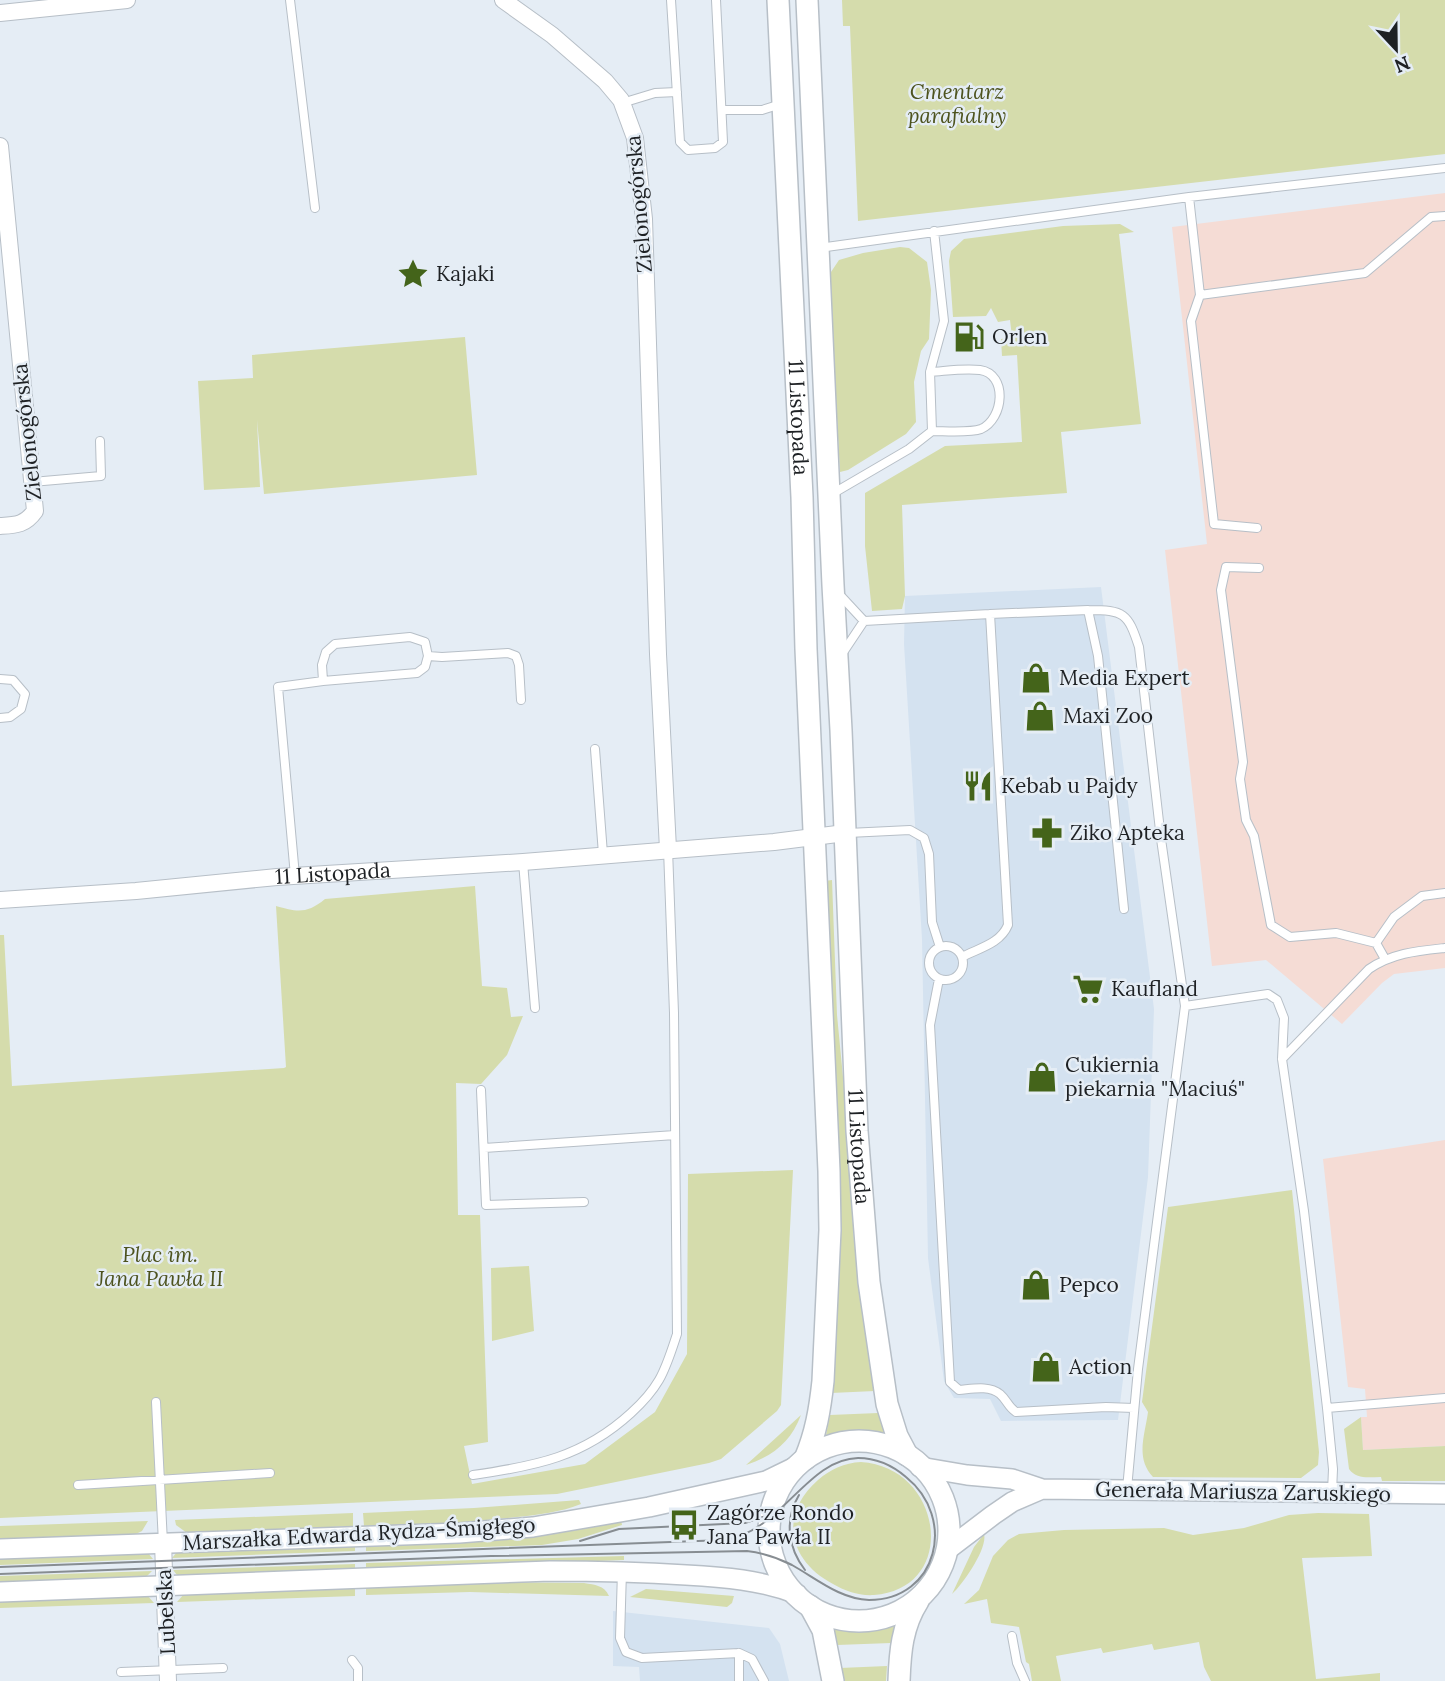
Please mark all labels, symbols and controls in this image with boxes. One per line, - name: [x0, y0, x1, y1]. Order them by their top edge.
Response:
- north arrow: [1361, 14, 1431, 84]
- text: N: [1391, 51, 1414, 79]
- park label: Cmentarz parafialny: [908, 78, 1006, 129]
- street label: Zielonogórska: [619, 134, 658, 274]
- place icon: Kajaki: [396, 257, 430, 291]
- place label: Kajaki: [436, 260, 495, 287]
- fuel station icon: Orlen: [952, 320, 986, 354]
- place label: Orlen: [992, 323, 1048, 350]
- street label: 11 Listopada: [782, 359, 815, 476]
- street label: Zielonogórska: [6, 362, 47, 502]
- shop icon: Media Expert: [1019, 661, 1053, 695]
- place label: Media Expert: [1059, 664, 1191, 691]
- shop icon: Maxi Zoo: [1023, 699, 1057, 733]
- place label: Maxi Zoo: [1063, 702, 1153, 729]
- restaurant icon: Kebab u Pajdy: [961, 769, 995, 803]
- place label: Kebab u Pajdy: [1001, 772, 1138, 799]
- pharmacy icon: Ziko Apteka: [1030, 816, 1064, 850]
- place label: Ziko Apteka: [1070, 819, 1185, 846]
- street label: 11 Listopada: [274, 856, 392, 890]
- supermarket icon: Kaufland: [1071, 972, 1105, 1006]
- place label: Kaufland: [1111, 975, 1198, 1002]
- place label: Cukiernia piekarnia "Maciuś": [1065, 1051, 1245, 1102]
- shop icon: Cukiernia piekarnia "Maciuś": [1025, 1060, 1059, 1094]
- street label: 11 Listopada: [842, 1088, 877, 1206]
- park label: Plac im. Jana Pawła II: [96, 1241, 223, 1292]
- shop icon: Pepco: [1019, 1268, 1053, 1302]
- place label: Pepco: [1059, 1271, 1119, 1298]
- shop icon: Action: [1029, 1350, 1063, 1384]
- place label: Action: [1068, 1353, 1133, 1380]
- street label: Generała Mariusza Zaruskiego: [1095, 1475, 1391, 1508]
- place label: Zagórze Rondo Jana Pawła II: [706, 1499, 854, 1550]
- bus stop icon: Zagórze Rondo Jana Pawła II: [667, 1508, 701, 1542]
- street label: Marszałka Edwarda Rydza-Śmigłego: [182, 1511, 536, 1556]
- street label: Lubelska: [150, 1568, 181, 1656]

